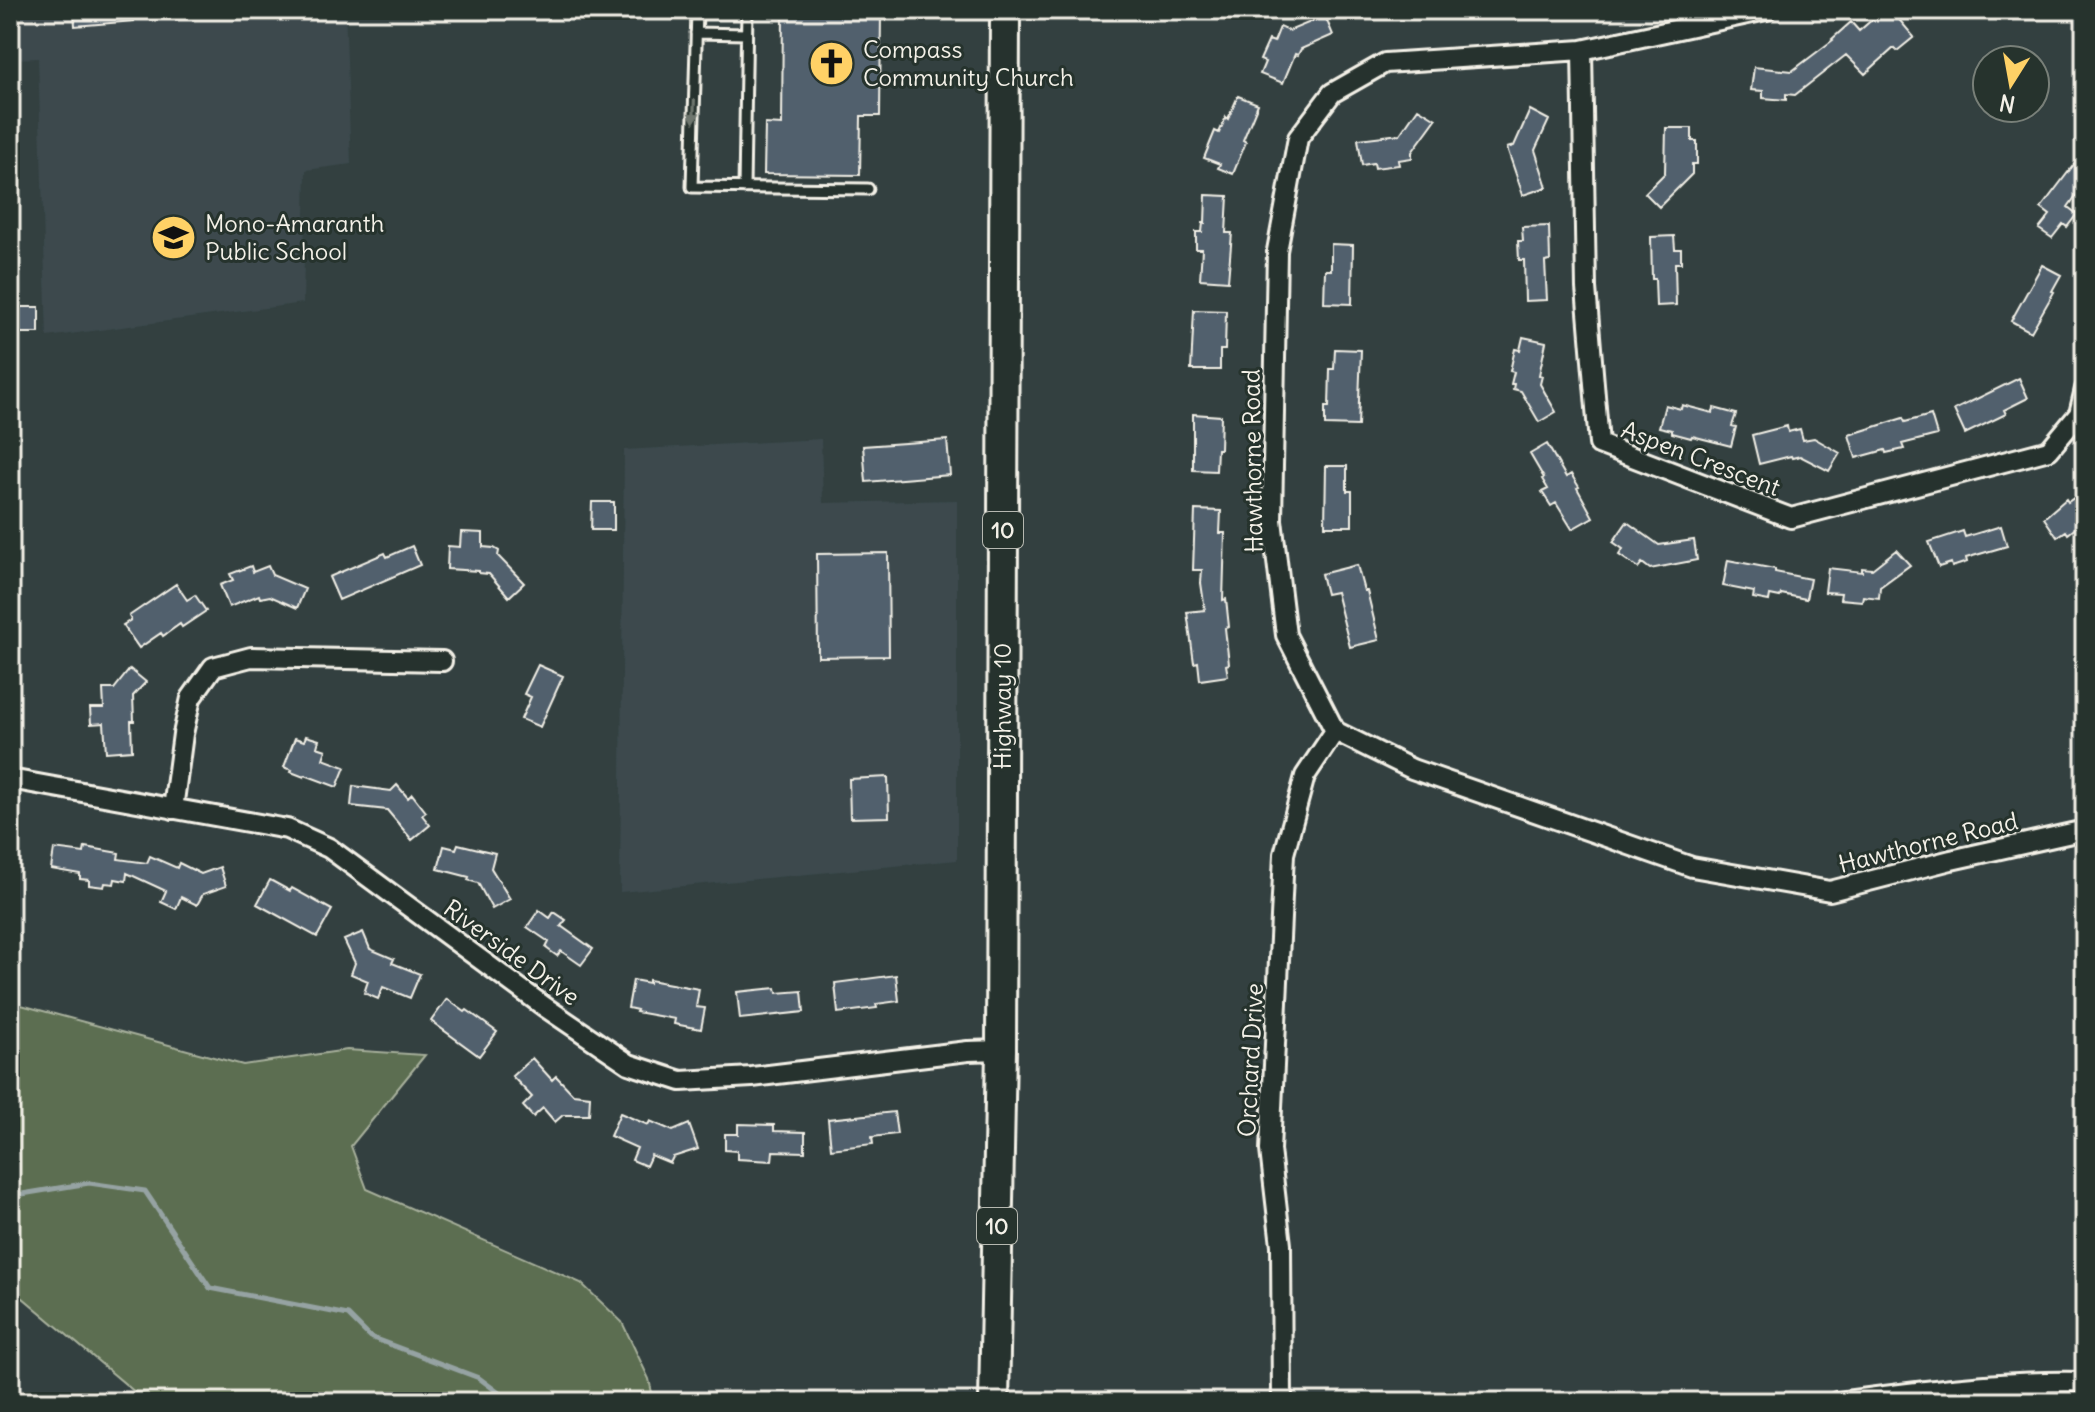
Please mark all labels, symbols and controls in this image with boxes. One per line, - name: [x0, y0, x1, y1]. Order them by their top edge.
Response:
- place label: Compass Community Church: [863, 34, 1074, 92]
- church icon: Compass Community Church: [808, 39, 856, 87]
- north arrow: [1971, 44, 2051, 124]
- text: N: [1997, 88, 2017, 119]
- one-way arrow: [688, 99, 700, 124]
- place label: Mono-Amaranth Public School: [205, 208, 384, 266]
- school or university icon: Mono-Amaranth Public School: [150, 213, 198, 261]
- street label: Hawthorne Road: [1235, 369, 1269, 553]
- street label: Aspen Crescent: [1617, 414, 1785, 502]
- road number: 10: [983, 512, 1023, 548]
- street label: Highway 10: [987, 643, 1017, 769]
- street label: Hawthorne Road: [1835, 805, 2021, 879]
- street label: Riverside Drive: [438, 893, 586, 1011]
- street label: Orchard Drive: [1231, 982, 1269, 1138]
- road number: 10: [977, 1208, 1017, 1244]

